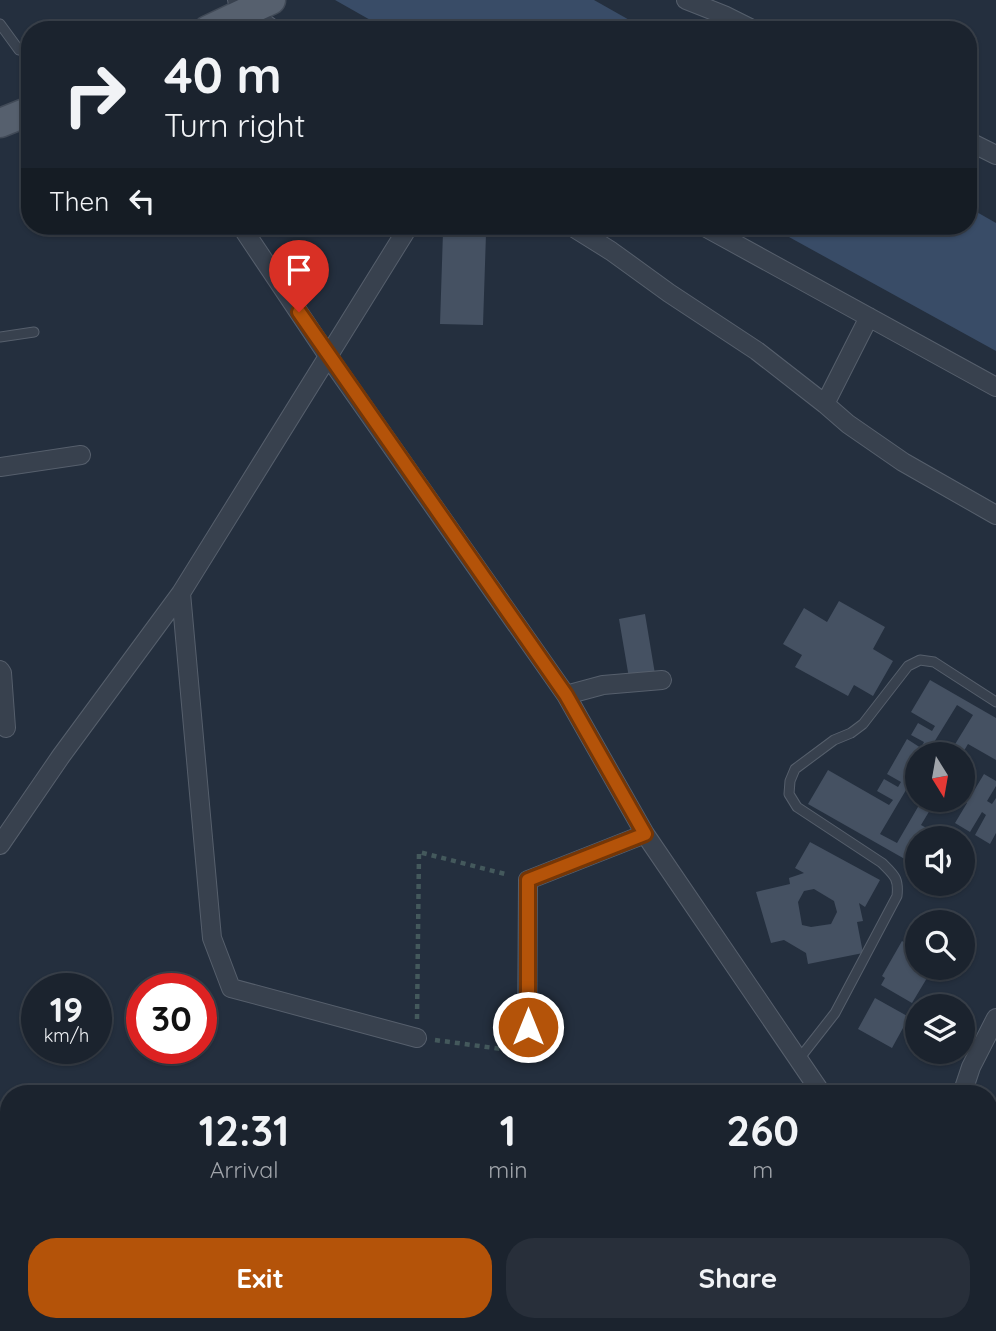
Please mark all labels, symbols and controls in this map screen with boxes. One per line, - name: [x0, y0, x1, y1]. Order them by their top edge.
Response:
- text: 40 m: [164, 44, 282, 105]
- icon: right: [49, 49, 140, 140]
- text: Turn right: [164, 105, 305, 145]
- icon: left: [123, 182, 161, 220]
- text: Then: [49, 185, 109, 218]
- pin: [269, 240, 329, 312]
- icon: arrive: [280, 251, 318, 289]
- north arrow: [905, 742, 975, 812]
- map controls: [905, 742, 975, 1064]
- button: sound: [905, 826, 975, 896]
- button: search: [905, 910, 975, 980]
- speed limit sign: 30: [126, 973, 217, 1064]
- text: 19: [50, 987, 83, 1031]
- position arrow: [491, 990, 565, 1064]
- button: layers: [905, 994, 975, 1064]
- text: km/h: [44, 1024, 89, 1047]
- text: 12:31: [199, 1104, 289, 1157]
- text: 1: [500, 1104, 516, 1157]
- text: 260: [726, 1104, 799, 1157]
- text: Arrival: [210, 1155, 279, 1184]
- text: min: [488, 1155, 527, 1184]
- text: m: [752, 1155, 773, 1184]
- button: Exit: [28, 1238, 492, 1318]
- button: Share: [506, 1238, 970, 1318]

